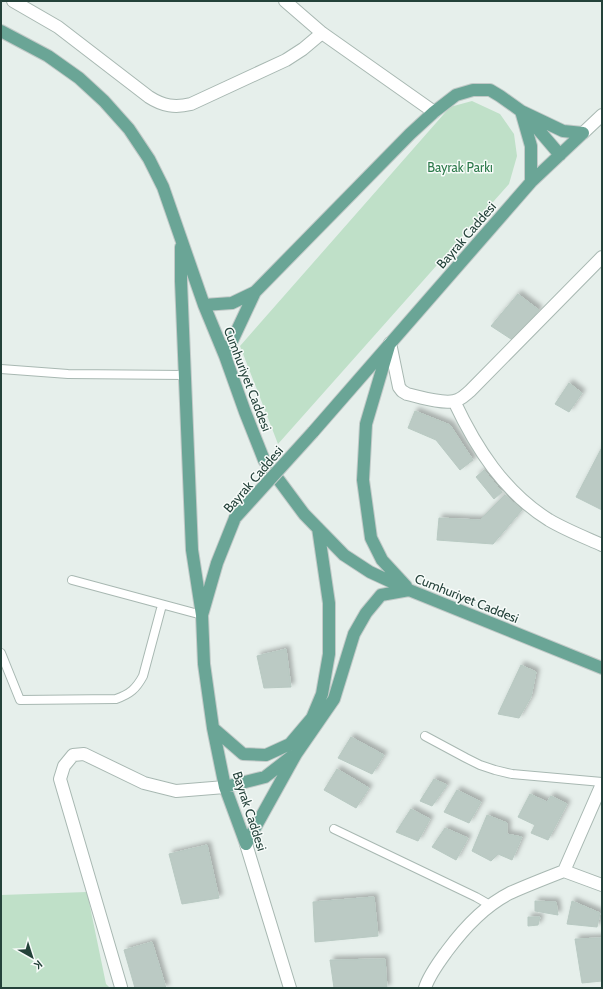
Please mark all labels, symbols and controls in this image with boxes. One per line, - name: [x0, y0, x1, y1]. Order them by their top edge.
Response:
- park label: Bayrak Parkı: [427, 159, 493, 175]
- street label: Bayrak Caddesi: [433, 199, 499, 271]
- street label: Cumhuriyet Caddesi: [221, 324, 275, 434]
- street label: Bayrak Caddesi: [220, 443, 286, 515]
- street label: Cumhuriyet Caddesi: [413, 570, 521, 626]
- street label: Bayrak Caddesi: [230, 769, 270, 853]
- north arrow: [12, 937, 52, 977]
- text: K: [31, 957, 45, 972]

